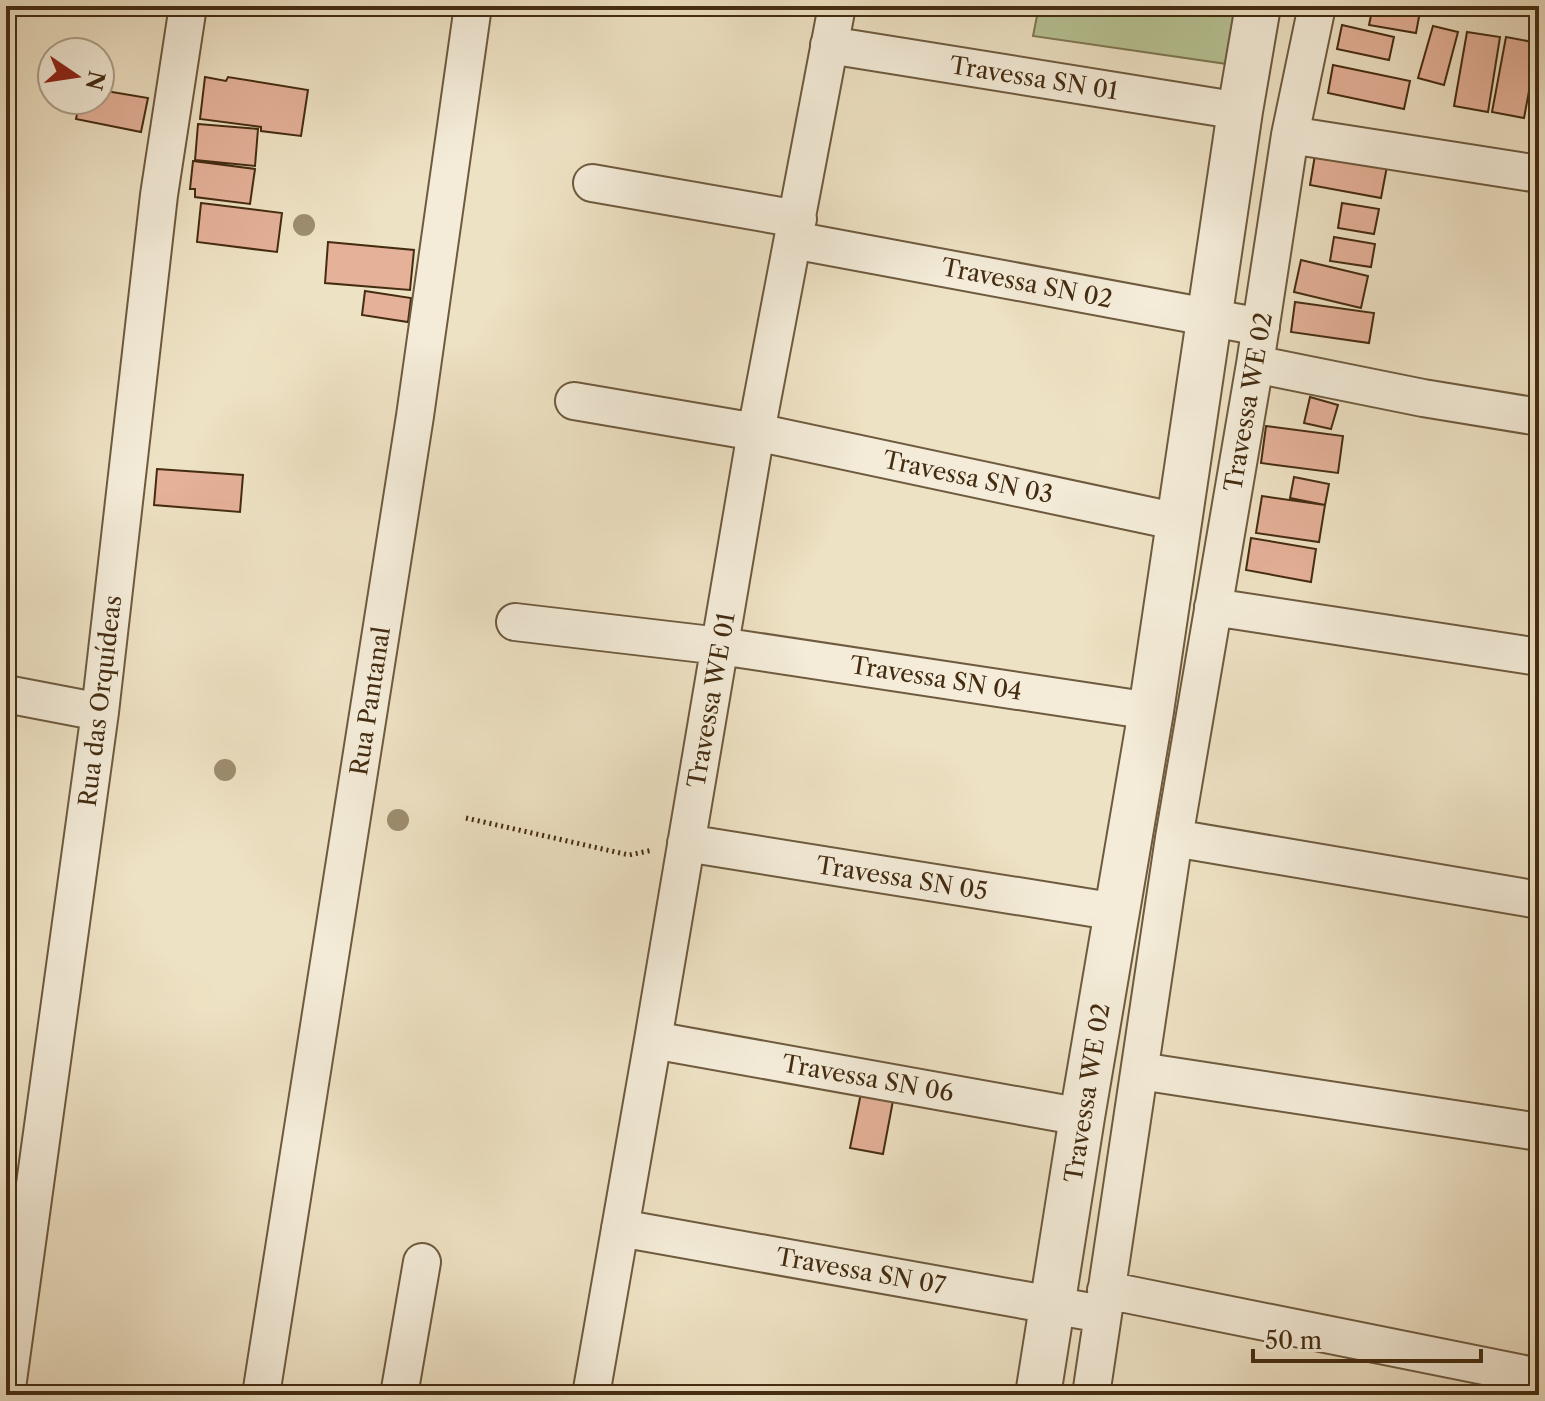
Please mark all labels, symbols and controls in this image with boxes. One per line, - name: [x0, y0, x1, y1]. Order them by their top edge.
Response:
- north arrow: [36, 36, 116, 116]
- street label: Travessa SN 01: [948, 50, 1120, 106]
- text: N: [80, 68, 110, 93]
- street label: Travessa SN 02: [939, 252, 1115, 314]
- street label: Travessa WE 02: [1218, 310, 1278, 494]
- street label: Travessa SN 03: [880, 445, 1056, 509]
- street label: Rua das Orquídeas: [73, 594, 127, 808]
- street label: Travessa WE 01: [681, 610, 741, 790]
- street label: Rua Pantanal: [344, 625, 396, 777]
- street label: Travessa SN 04: [848, 650, 1024, 706]
- street label: Travessa SN 05: [814, 850, 990, 906]
- street label: Travessa WE 02: [1058, 1001, 1116, 1185]
- street label: Travessa SN 06: [780, 1049, 956, 1107]
- street label: Travessa SN 07: [774, 1242, 948, 1300]
- scale bar: [1253, 1313, 1481, 1363]
- text: 50 m: [1265, 1326, 1322, 1355]

